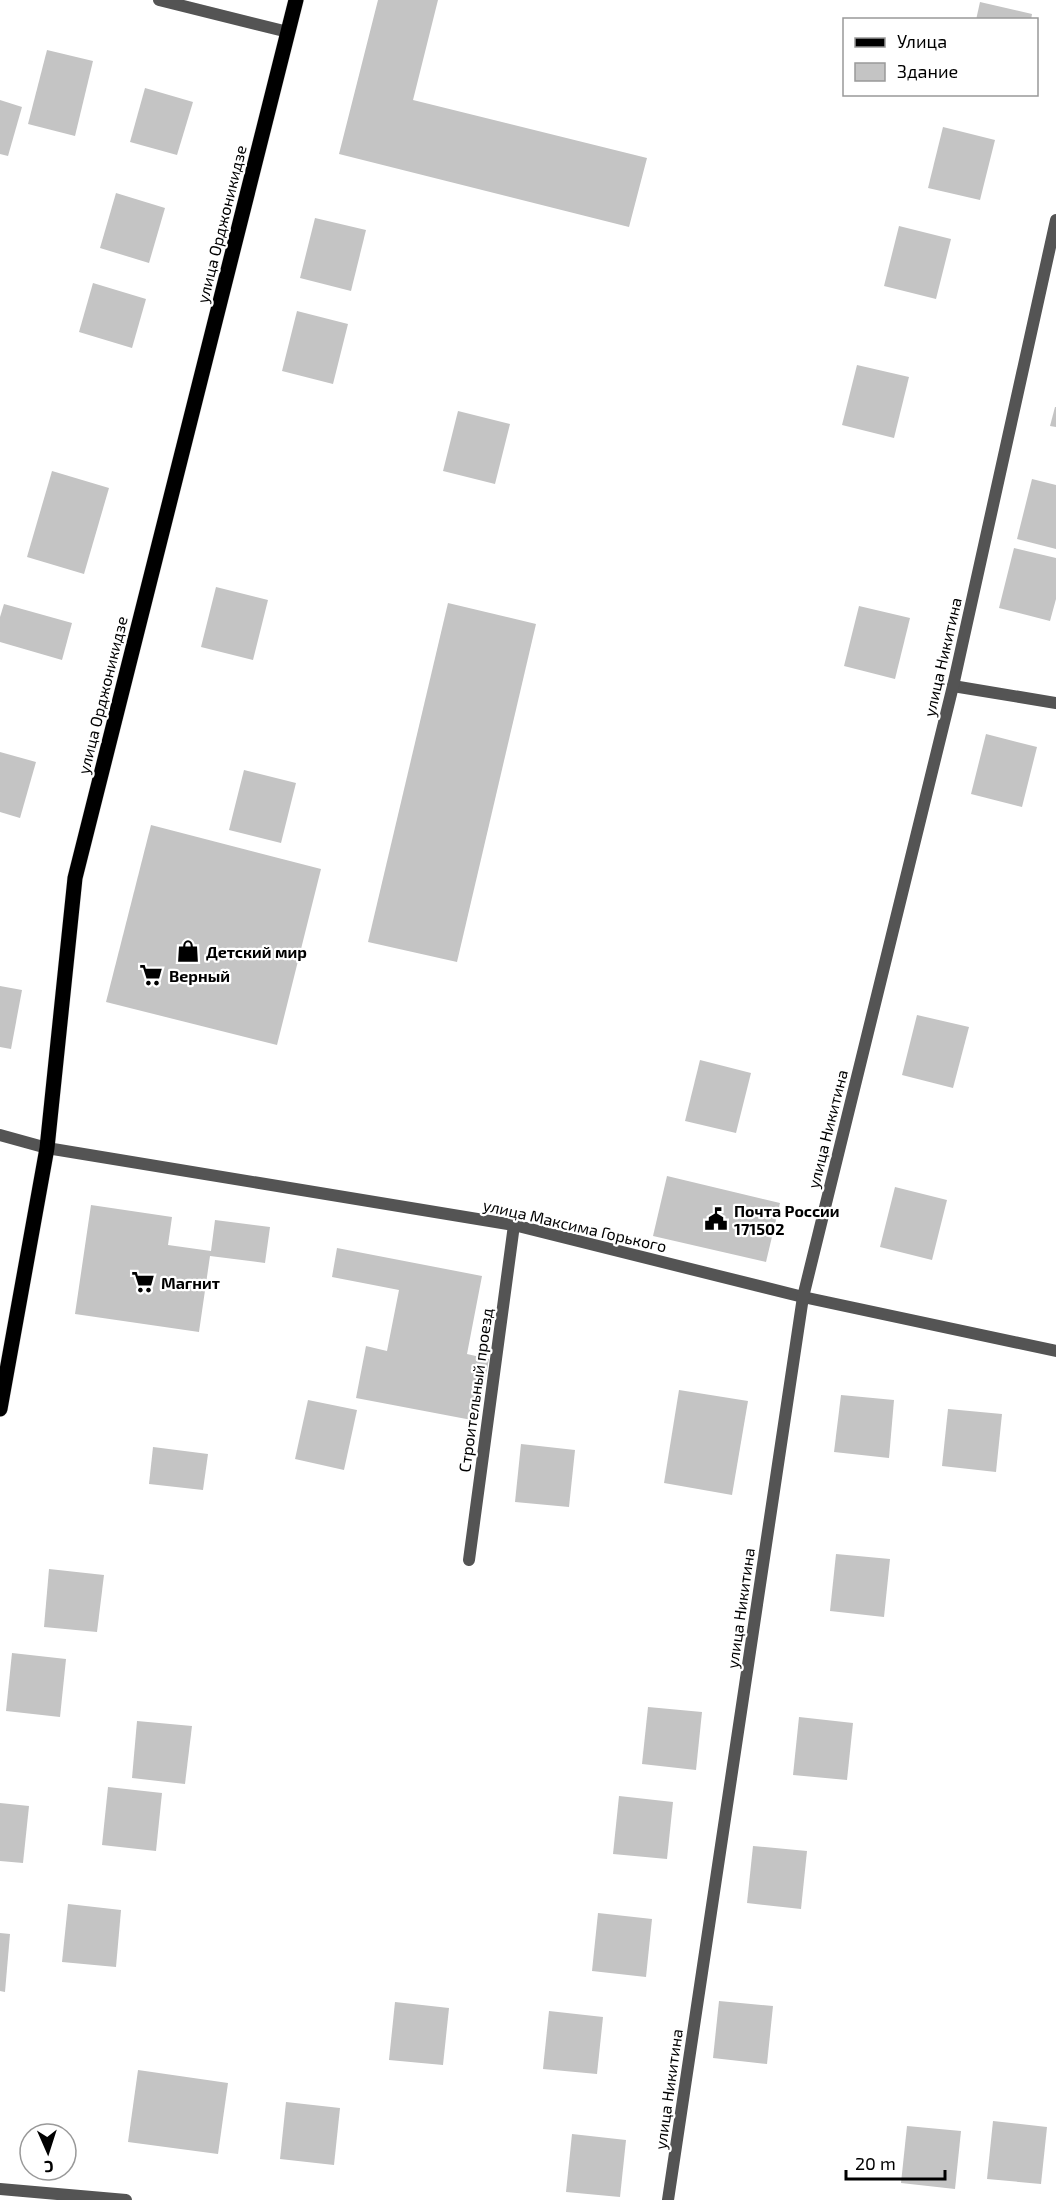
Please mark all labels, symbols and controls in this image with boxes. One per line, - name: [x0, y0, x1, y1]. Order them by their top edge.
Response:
- legend: [843, 18, 1038, 96]
- text: Улица: [897, 30, 947, 52]
- text: Здание: [897, 60, 958, 82]
- street label: улица Орджоникидзе: [192, 143, 251, 305]
- street label: улица Никитина: [919, 596, 966, 719]
- street label: улица Орджоникидзе: [73, 614, 132, 776]
- shop icon: Детский мир: [175, 938, 201, 964]
- place label: Детский мир: [206, 942, 307, 961]
- supermarket icon: Верный: [138, 962, 164, 988]
- place label: Верный: [169, 966, 230, 985]
- street label: улица Никитина: [803, 1068, 852, 1191]
- street label: улица Максима Горького: [481, 1195, 669, 1256]
- place label: Почта России 171502: [734, 1201, 840, 1238]
- public building icon: Почта России 171502: [703, 1206, 729, 1232]
- supermarket icon: Магнит: [130, 1269, 156, 1295]
- place label: Магнит: [161, 1273, 220, 1292]
- street label: Строительный проезд: [454, 1307, 496, 1473]
- street label: улица Никитина: [722, 1546, 759, 1670]
- street label: улица Никитина: [650, 2027, 687, 2151]
- north arrow: [18, 2122, 78, 2182]
- scale bar: [846, 2143, 945, 2181]
- text: 20 m: [855, 2152, 896, 2174]
- text: С: [44, 2158, 54, 2177]

